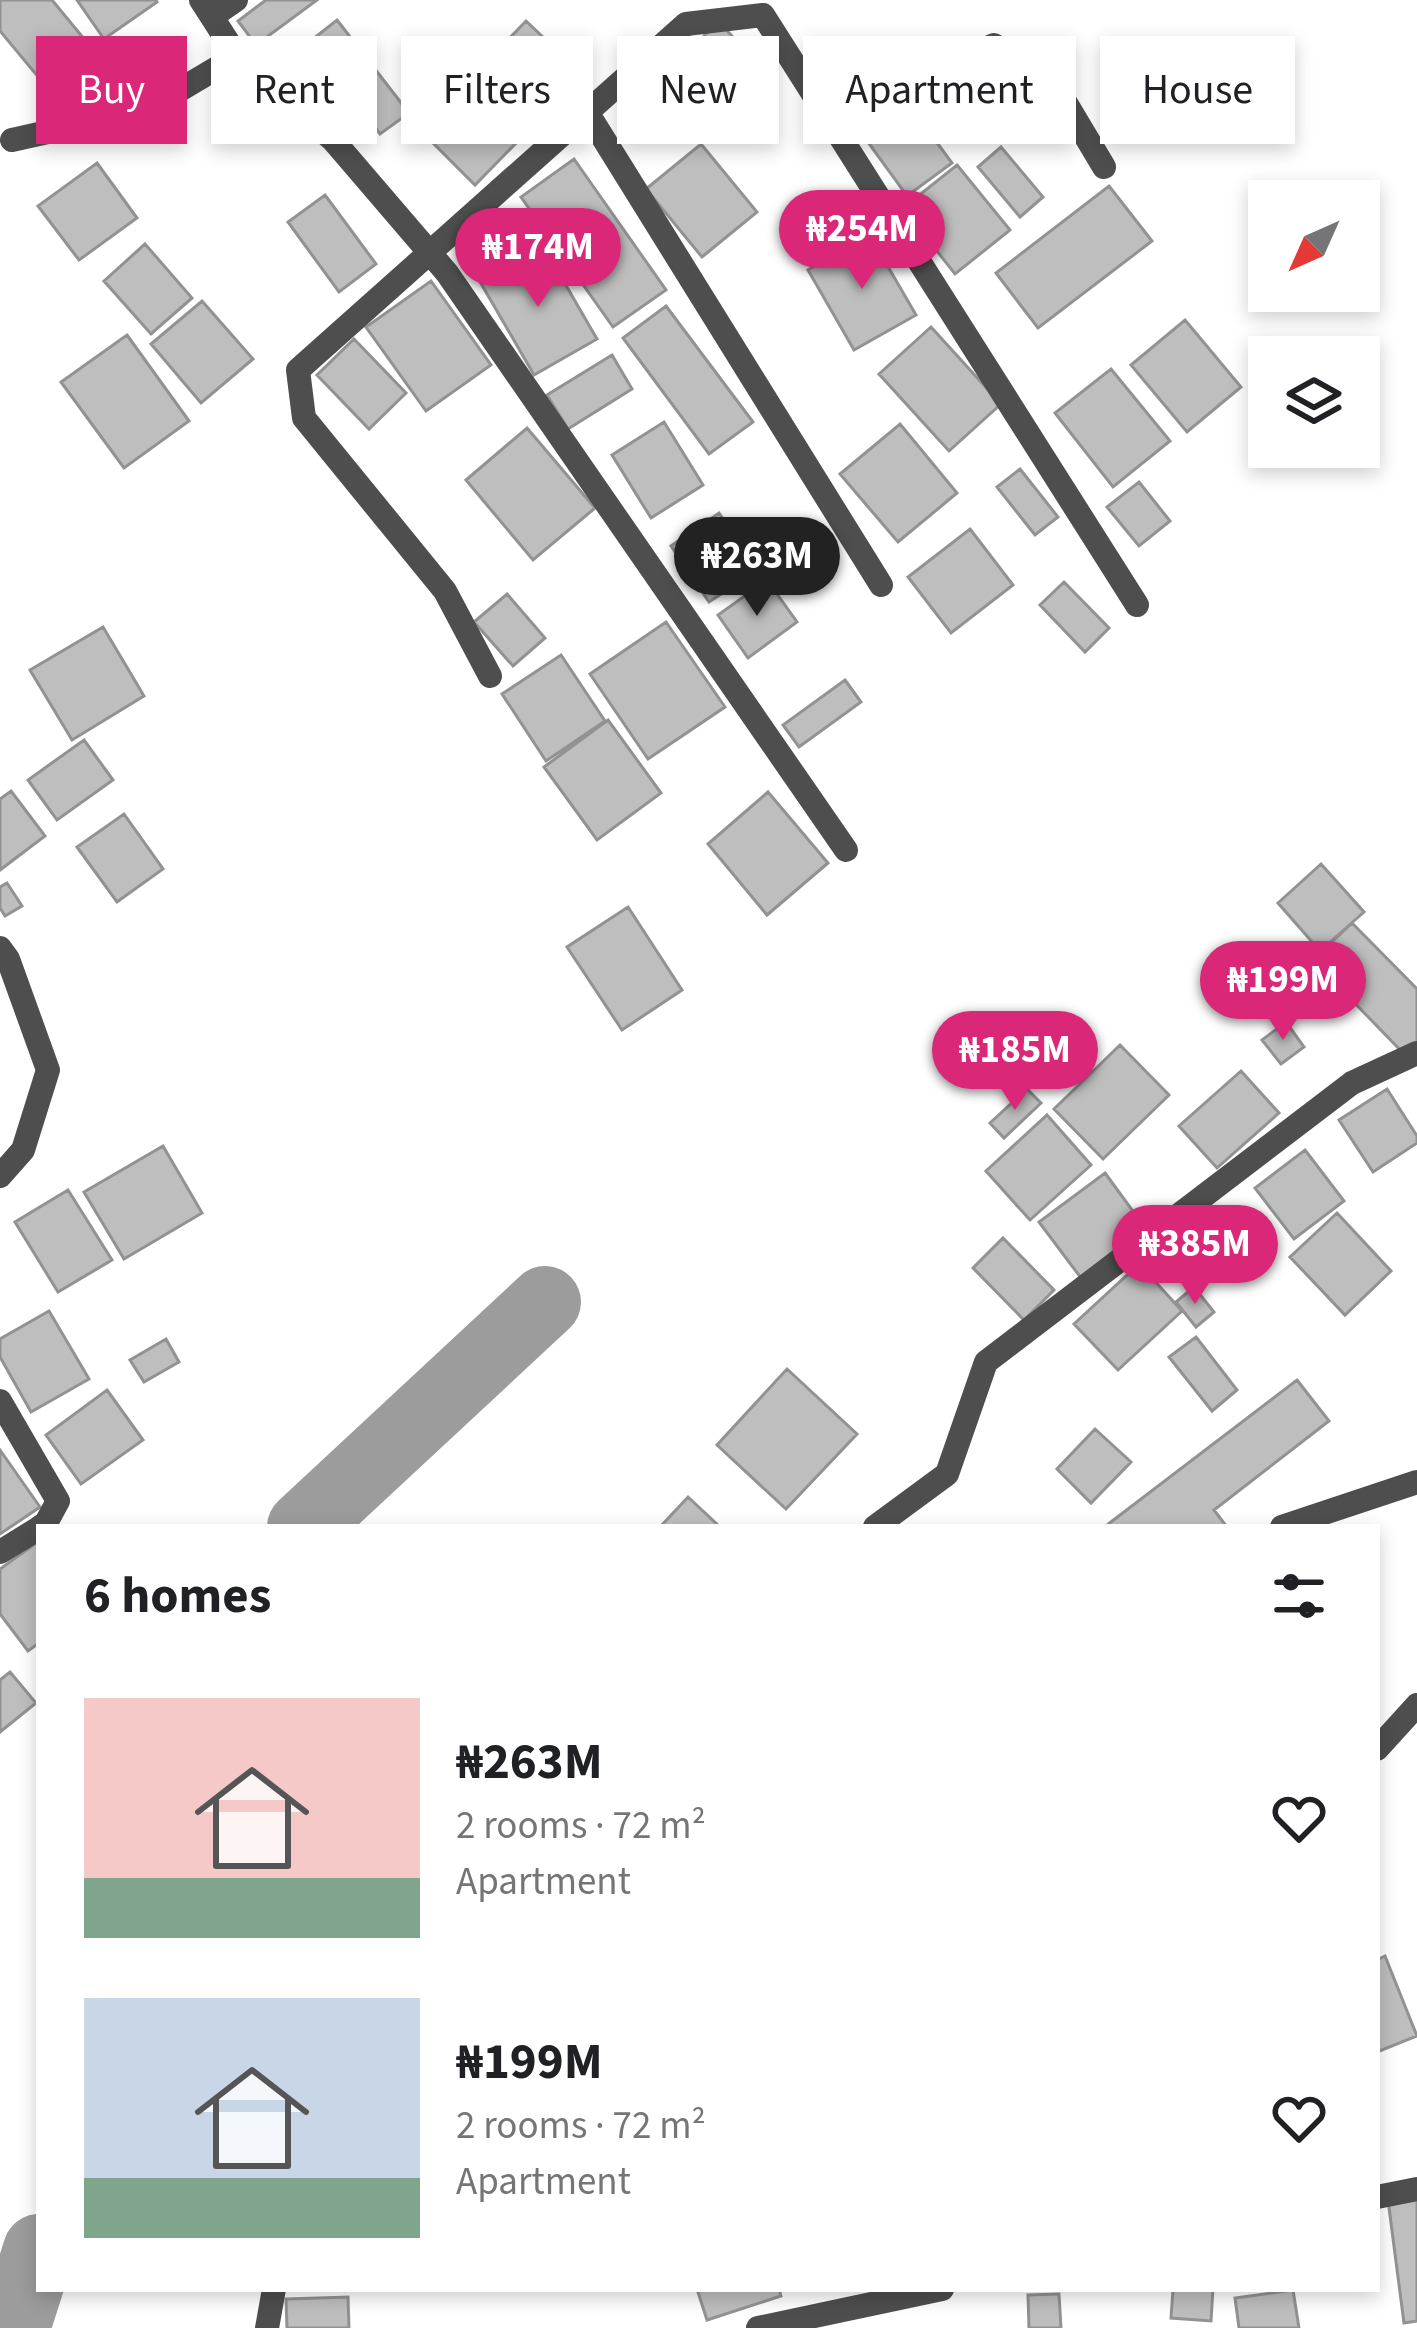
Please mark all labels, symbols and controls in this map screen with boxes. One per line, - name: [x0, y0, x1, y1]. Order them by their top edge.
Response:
- chip: Buy: [36, 36, 187, 144]
- chip: Rent: [211, 36, 377, 144]
- chip: Filters: [401, 36, 593, 144]
- chip: New: [617, 36, 779, 144]
- chip: Apartment: [803, 36, 1076, 144]
- chip: House: [1100, 36, 1295, 144]
- north arrow: [1248, 180, 1380, 312]
- map controls: [1248, 180, 1380, 468]
- pin: ₦254M: [778, 190, 946, 292]
- text: ₦254M: [806, 201, 918, 257]
- pin: ₦174M: [454, 208, 622, 310]
- text: ₦174M: [482, 219, 594, 275]
- button: layers: [1248, 336, 1380, 468]
- pin: ₦263M: [673, 517, 841, 619]
- text: ₦263M: [701, 528, 813, 584]
- pin: ₦199M: [1199, 941, 1367, 1043]
- text: ₦199M: [1227, 952, 1339, 1008]
- pin: ₦185M: [931, 1011, 1099, 1113]
- text: ₦185M: [959, 1022, 1071, 1078]
- pin: ₦385M: [1111, 1205, 1279, 1307]
- text: ₦385M: [1139, 1216, 1251, 1272]
- text: 6 homes: [84, 1560, 271, 1632]
- icon: filters: [1266, 1563, 1332, 1629]
- text: ₦263M: [456, 1726, 603, 1798]
- icon: home: [180, 1746, 324, 1890]
- icon: heart: [1266, 1785, 1332, 1851]
- text: 2 rooms · 72 m²: [456, 1798, 706, 1854]
- text: Apartment: [456, 1854, 631, 1910]
- text: ₦199M: [456, 2026, 603, 2098]
- icon: home: [180, 2046, 324, 2190]
- icon: heart: [1266, 2085, 1332, 2151]
- text: 2 rooms · 72 m²: [456, 2098, 706, 2154]
- text: Apartment: [456, 2154, 631, 2210]

